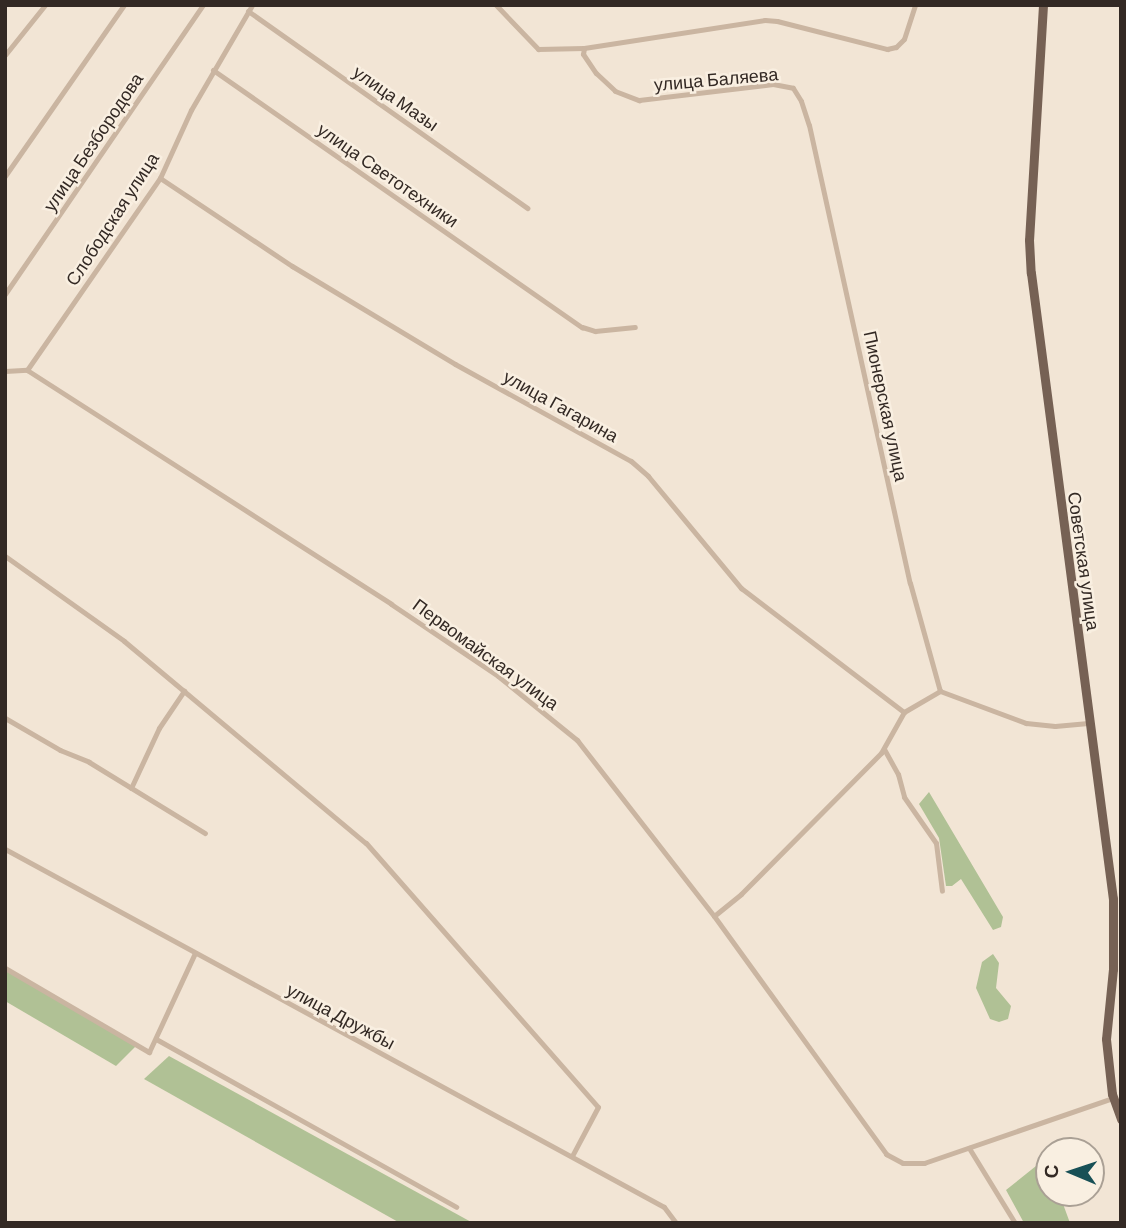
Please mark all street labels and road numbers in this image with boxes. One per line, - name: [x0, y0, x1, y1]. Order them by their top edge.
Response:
- street label: улица Мазы: [349, 61, 443, 135]
- street label: улица Баляева: [653, 63, 779, 95]
- street label: улица Безбородова: [39, 69, 147, 215]
- street label: улица Светотехники: [313, 118, 463, 232]
- street label: Слободская улица: [61, 148, 163, 290]
- street label: Пионерская улица: [860, 329, 912, 483]
- street label: улица Гагарина: [500, 366, 622, 446]
- street label: Советская улица: [1064, 490, 1104, 632]
- street label: Первомайская улица: [409, 594, 563, 714]
- street label: улица Дружбы: [283, 978, 399, 1054]

